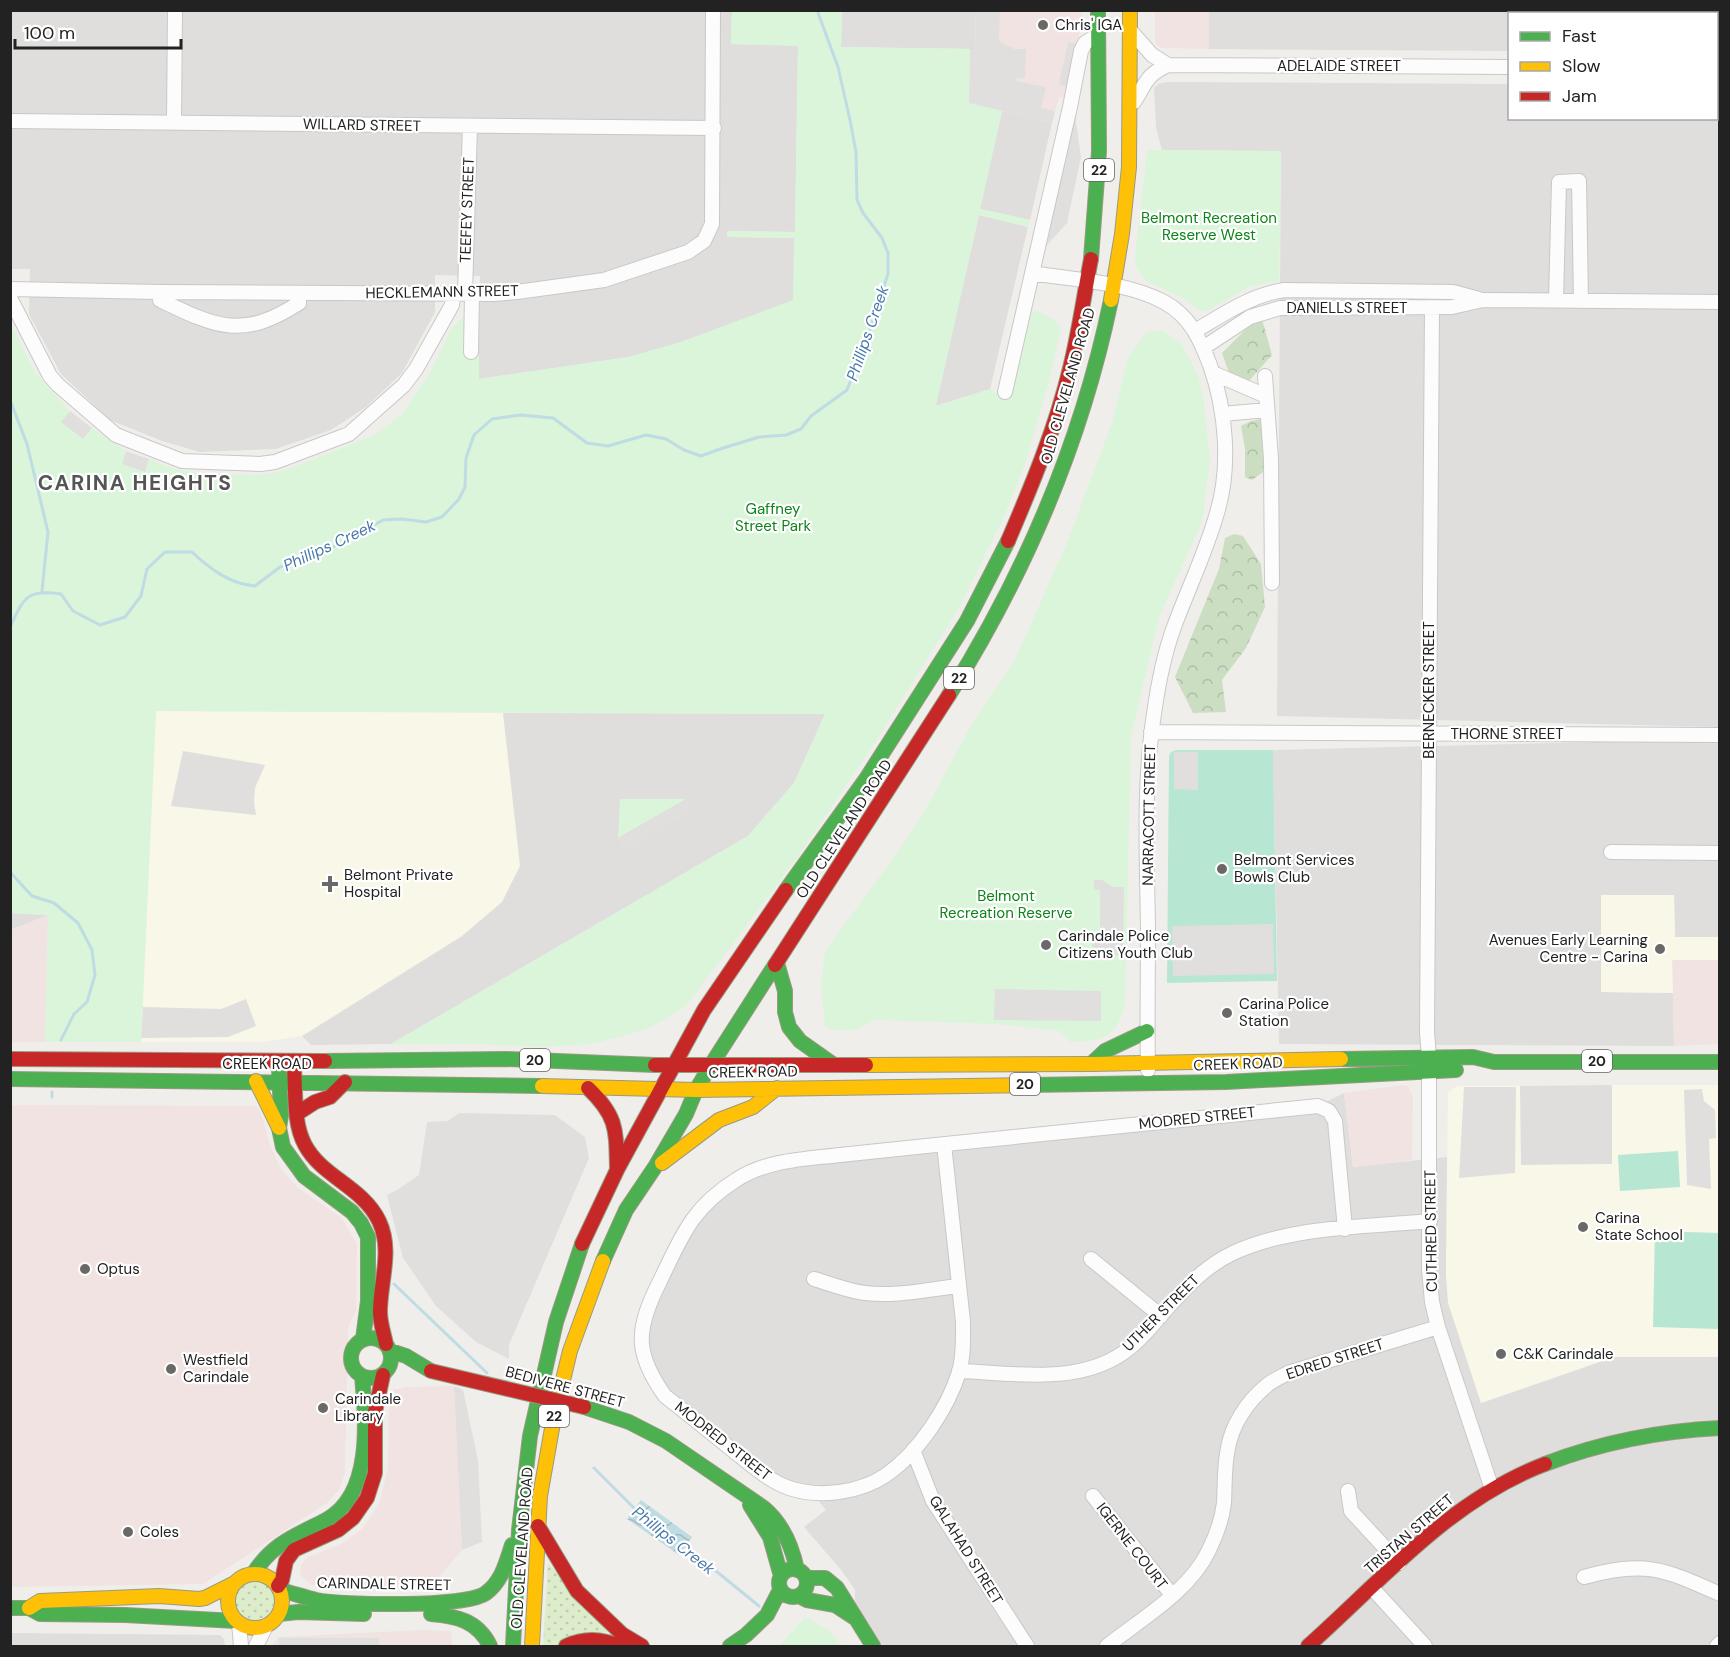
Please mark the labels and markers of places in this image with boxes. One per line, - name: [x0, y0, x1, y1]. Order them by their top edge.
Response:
- place label: Chris' IGA: [1055, 15, 1122, 35]
- marker: Chris' IGA: [1036, 18, 1050, 32]
- place label: Belmont Services Bowls Club: [1234, 850, 1355, 887]
- marker: Belmont Services Bowls Club: [1215, 862, 1229, 876]
- place label: Belmont Private Hospital: [344, 865, 453, 902]
- marker: Belmont Private Hospital: [321, 875, 339, 893]
- place label: Carindale Police Citizens Youth Club: [1058, 926, 1193, 963]
- place label: Avenues Early Learning Centre - Carina: [1489, 930, 1648, 967]
- marker: Carindale Police Citizens Youth Club: [1039, 938, 1053, 952]
- marker: Avenues Early Learning Centre - Carina: [1653, 942, 1667, 956]
- place label: Carina Police Station: [1239, 994, 1329, 1031]
- marker: Carina Police Station: [1220, 1006, 1234, 1020]
- place label: Carina State School: [1595, 1208, 1683, 1245]
- marker: Carina State School: [1576, 1220, 1590, 1234]
- place label: Optus: [97, 1259, 140, 1279]
- marker: Optus: [78, 1262, 92, 1276]
- place label: C&K Carindale: [1513, 1344, 1614, 1364]
- marker: C&K Carindale: [1494, 1347, 1508, 1361]
- place label: Westfield Carindale: [183, 1350, 249, 1387]
- marker: Westfield Carindale: [164, 1362, 178, 1376]
- place label: Carindale Library: [335, 1389, 401, 1426]
- marker: Carindale Library: [316, 1401, 330, 1415]
- place label: Coles: [140, 1522, 179, 1542]
- marker: Coles: [121, 1525, 135, 1539]

